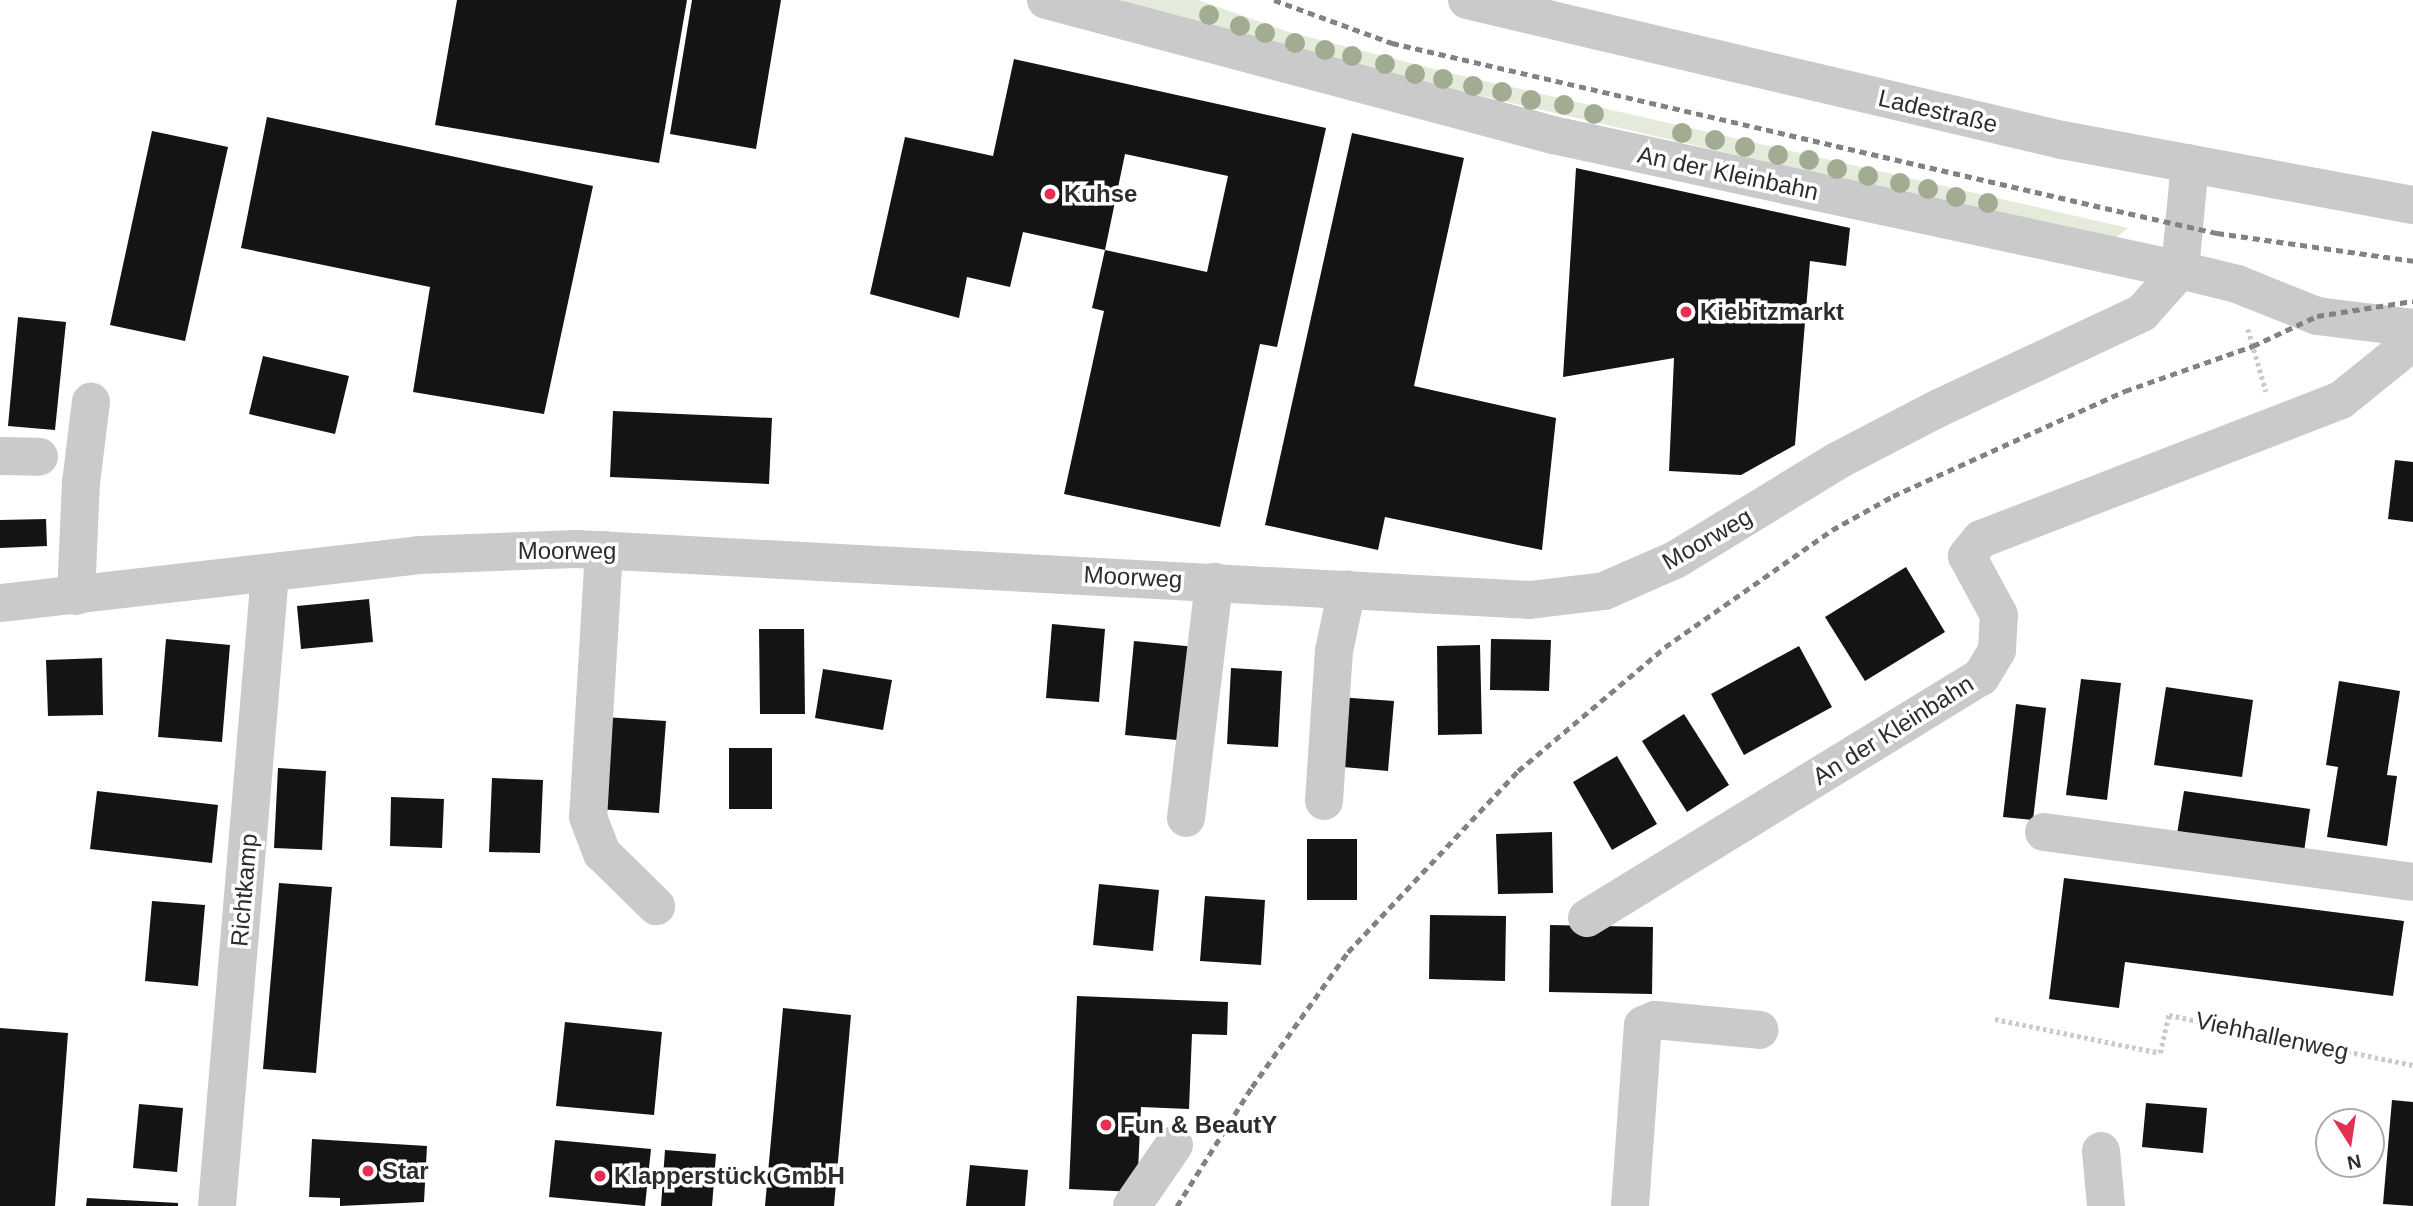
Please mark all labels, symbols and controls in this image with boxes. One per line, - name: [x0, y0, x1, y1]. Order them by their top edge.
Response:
- street label: Ladestraße: [1876, 83, 2000, 139]
- street label: An der Kleinbahn: [1635, 140, 1821, 206]
- place label: Kuhse: [1064, 180, 1137, 208]
- marker: Kuhse: [1042, 186, 1058, 202]
- place label: Kiebitzmarkt: [1700, 298, 1844, 326]
- marker: Kiebitzmarkt: [1678, 304, 1694, 320]
- street label: Moorweg: [1657, 502, 1757, 576]
- street label: Moorweg: [518, 537, 616, 565]
- street label: Moorweg: [1083, 560, 1183, 594]
- street label: An der Kleinbahn: [1807, 669, 1979, 791]
- street label: Richtkamp: [225, 832, 263, 948]
- street label: Viehhallenweg: [2193, 1006, 2351, 1066]
- north arrow: [2315, 1108, 2385, 1178]
- place label: Fun & BeautY: [1120, 1111, 1277, 1139]
- marker: Fun & BeautY: [1098, 1117, 1114, 1133]
- text: N: [2345, 1150, 2363, 1174]
- place label: Star: [382, 1157, 429, 1185]
- place label: Klapperstück GmbH: [614, 1162, 845, 1190]
- marker: Star: [360, 1163, 376, 1179]
- marker: Klapperstück GmbH: [592, 1168, 608, 1184]

